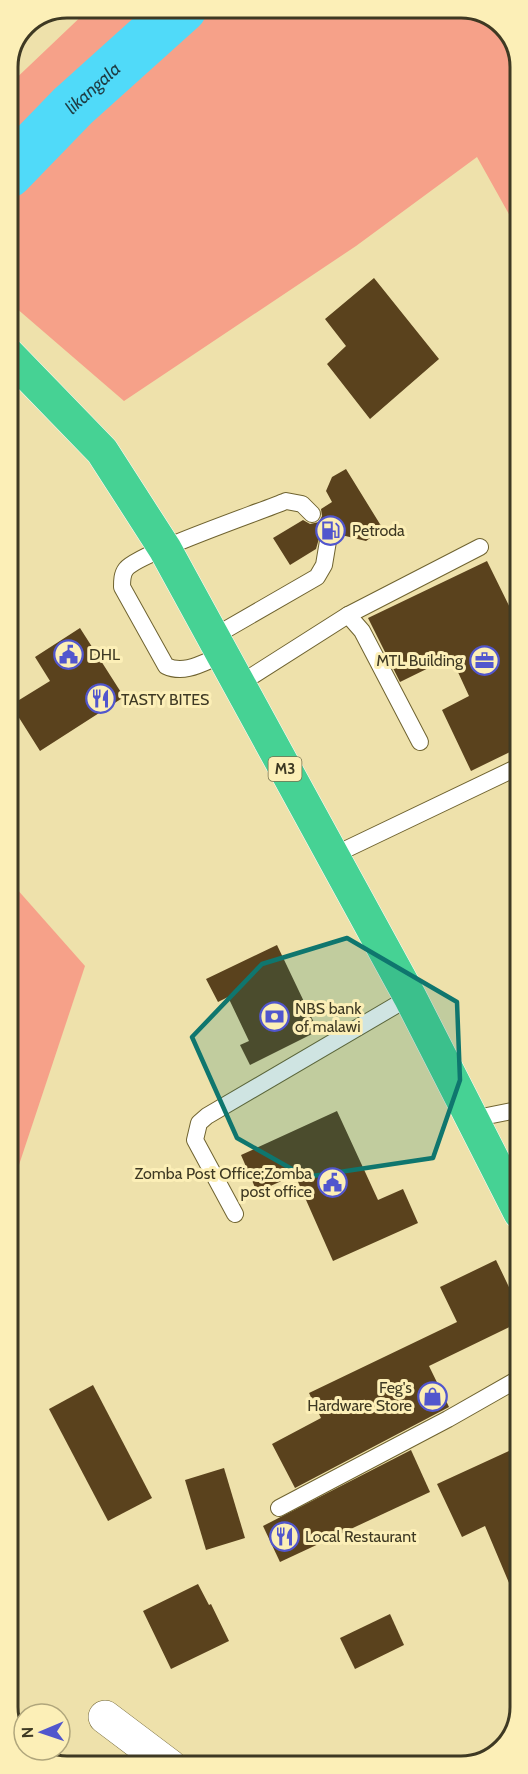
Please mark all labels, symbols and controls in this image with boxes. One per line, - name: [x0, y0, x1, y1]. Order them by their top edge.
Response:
- water label: likangala: [60, 58, 125, 118]
- fuel station icon: Petroda: [315, 514, 347, 546]
- place label: Petroda: [352, 521, 405, 540]
- public building icon: DHL: [52, 638, 84, 670]
- office icon: MTL Building: [468, 644, 500, 676]
- place label: DHL: [89, 645, 120, 664]
- place label: MTL Building: [376, 651, 464, 670]
- restaurant icon: TASTY BITES: [84, 683, 116, 715]
- place label: TASTY BITES: [121, 690, 209, 709]
- road number: M3: [268, 757, 302, 781]
- place label: NBS bank of malawi: [295, 999, 362, 1036]
- bank icon: NBS bank of malawi: [258, 1001, 290, 1033]
- place label: Zomba Post Office;Zomba post office: [135, 1164, 312, 1201]
- public building icon: Zomba Post Office;Zomba post office: [317, 1166, 349, 1198]
- place label: Feg's Hardware Store: [307, 1378, 412, 1415]
- shop icon: Feg's Hardware Store: [417, 1380, 449, 1412]
- restaurant icon: Local Restaurant: [268, 1520, 300, 1552]
- place label: Local Restaurant: [305, 1527, 417, 1546]
- north arrow: [12, 1702, 72, 1762]
- text: N: [18, 1727, 37, 1738]

